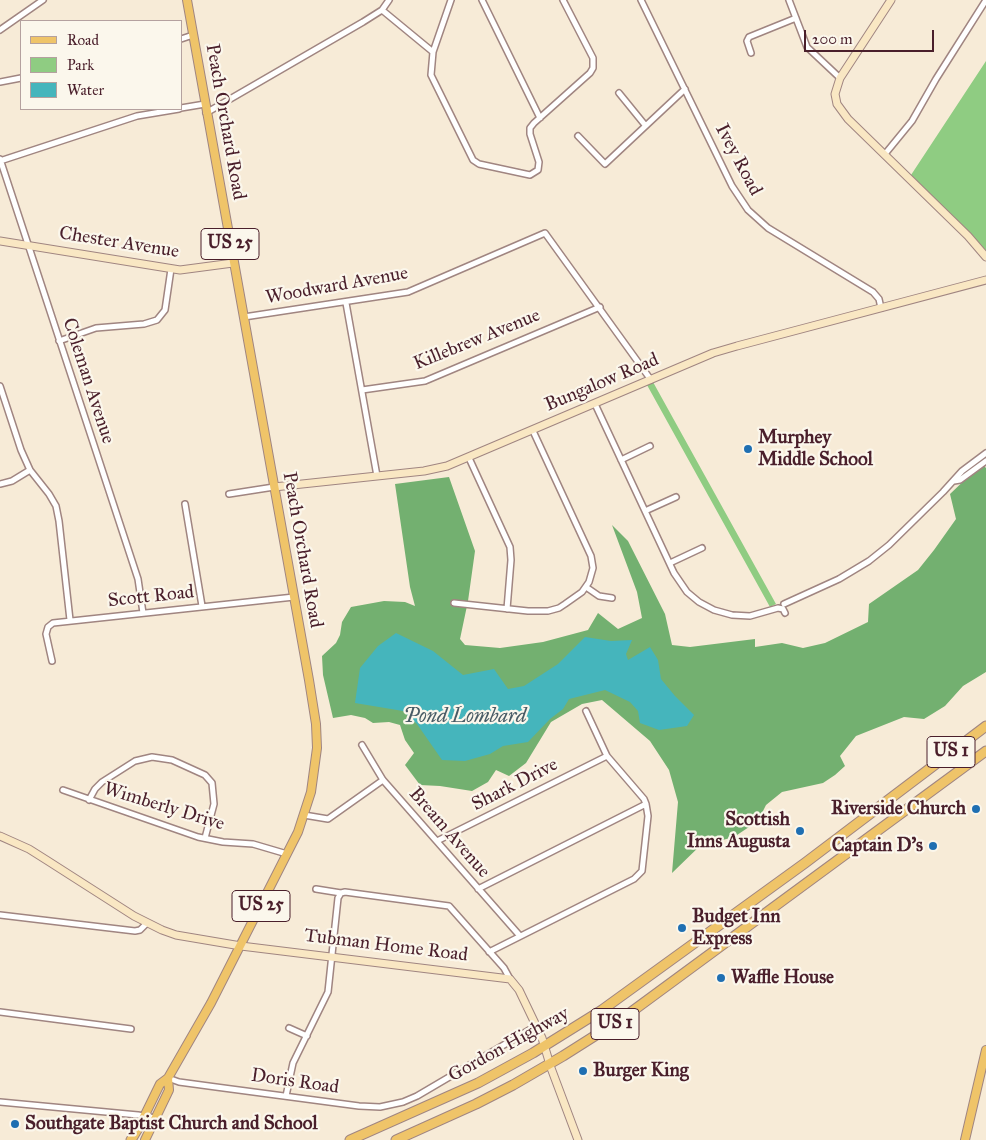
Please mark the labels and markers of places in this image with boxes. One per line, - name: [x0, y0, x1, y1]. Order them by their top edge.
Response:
- place label: Murphey Middle School: [758, 427, 873, 471]
- marker: Murphey Middle School: [742, 443, 754, 455]
- place label: Riverside Church: [831, 798, 966, 820]
- marker: Riverside Church: [970, 803, 982, 815]
- place label: Scottish Inns Augusta: [687, 809, 790, 853]
- marker: Scottish Inns Augusta: [794, 825, 806, 837]
- place label: Captain D's: [832, 835, 923, 857]
- marker: Captain D's: [927, 840, 939, 852]
- place label: Budget Inn Express: [692, 906, 781, 950]
- marker: Budget Inn Express: [676, 922, 688, 934]
- place label: Waffle House: [731, 967, 834, 989]
- marker: Waffle House: [715, 972, 727, 984]
- place label: Burger King: [593, 1060, 689, 1082]
- marker: Burger King: [577, 1065, 589, 1077]
- place label: Southgate Baptist Church and School: [25, 1113, 318, 1135]
- marker: Southgate Baptist Church and School: [9, 1118, 21, 1130]

